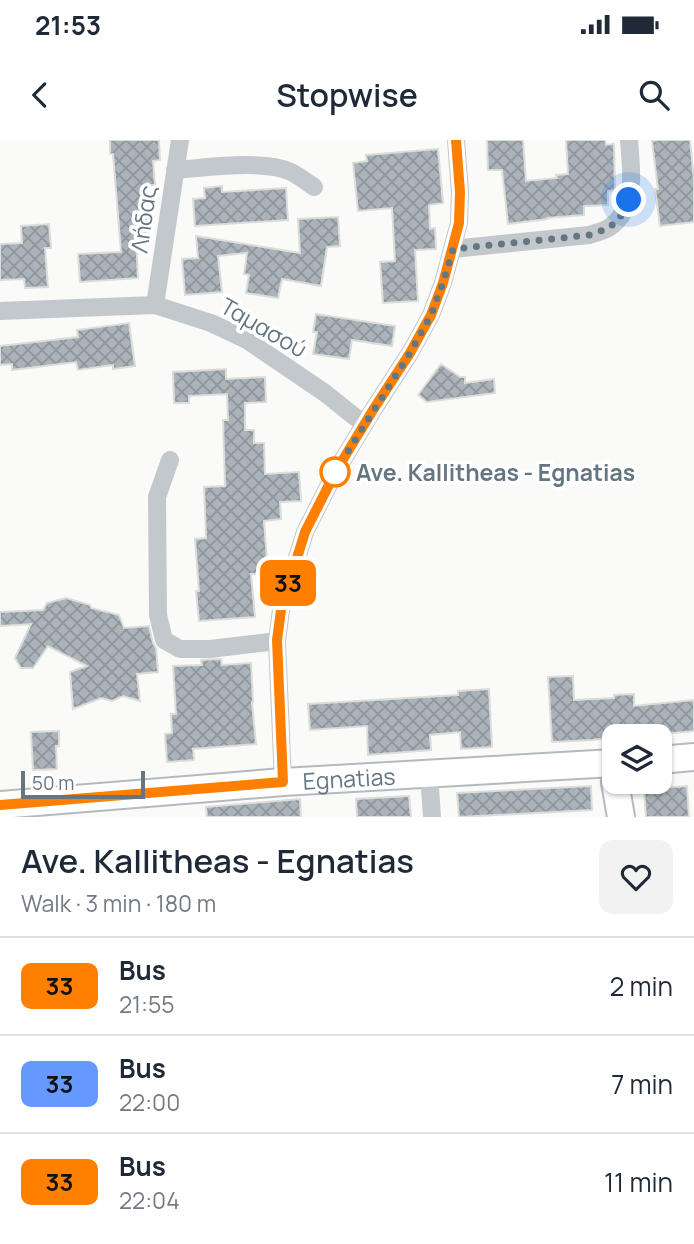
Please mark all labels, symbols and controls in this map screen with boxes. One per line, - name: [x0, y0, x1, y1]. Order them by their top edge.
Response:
- text: 21:53: [35, 7, 101, 43]
- text: Stopwise: [276, 73, 418, 117]
- icon: back: [21, 76, 59, 114]
- icon: search: [635, 76, 673, 114]
- your location: [611, 182, 646, 217]
- street label: Λήδας: [122, 183, 164, 255]
- street label: Ταμασού: [215, 289, 313, 365]
- place label: Ave. Kallitheas - Egnatias: [356, 456, 635, 488]
- marker: Ave. Kallitheas - Egnatias: [320, 457, 350, 487]
- line badge: 33: [256, 560, 320, 606]
- text: 33: [274, 566, 302, 599]
- map controls: [602, 724, 672, 794]
- button: layers: [602, 724, 672, 794]
- street label: Egnatias: [302, 760, 396, 797]
- scale bar: [21, 768, 145, 800]
- text: 50 m: [32, 770, 74, 796]
- text: Ave. Kallitheas - Egnatias: [21, 838, 414, 883]
- button: heart: [599, 840, 673, 914]
- text: Walk · 3 min · 180 m: [21, 887, 216, 919]
- text: Bus: [119, 952, 166, 988]
- text: 2 min: [609, 968, 673, 1004]
- text: 33: [46, 969, 73, 1002]
- text: 21:55: [119, 988, 175, 1020]
- text: Bus: [119, 1050, 166, 1086]
- text: 7 min: [611, 1066, 673, 1102]
- text: 33: [46, 1067, 73, 1100]
- text: 22:00: [119, 1086, 180, 1118]
- text: Bus: [119, 1148, 166, 1184]
- text: 11 min: [604, 1164, 673, 1200]
- text: 33: [46, 1165, 73, 1198]
- text: 22:04: [119, 1184, 180, 1216]

